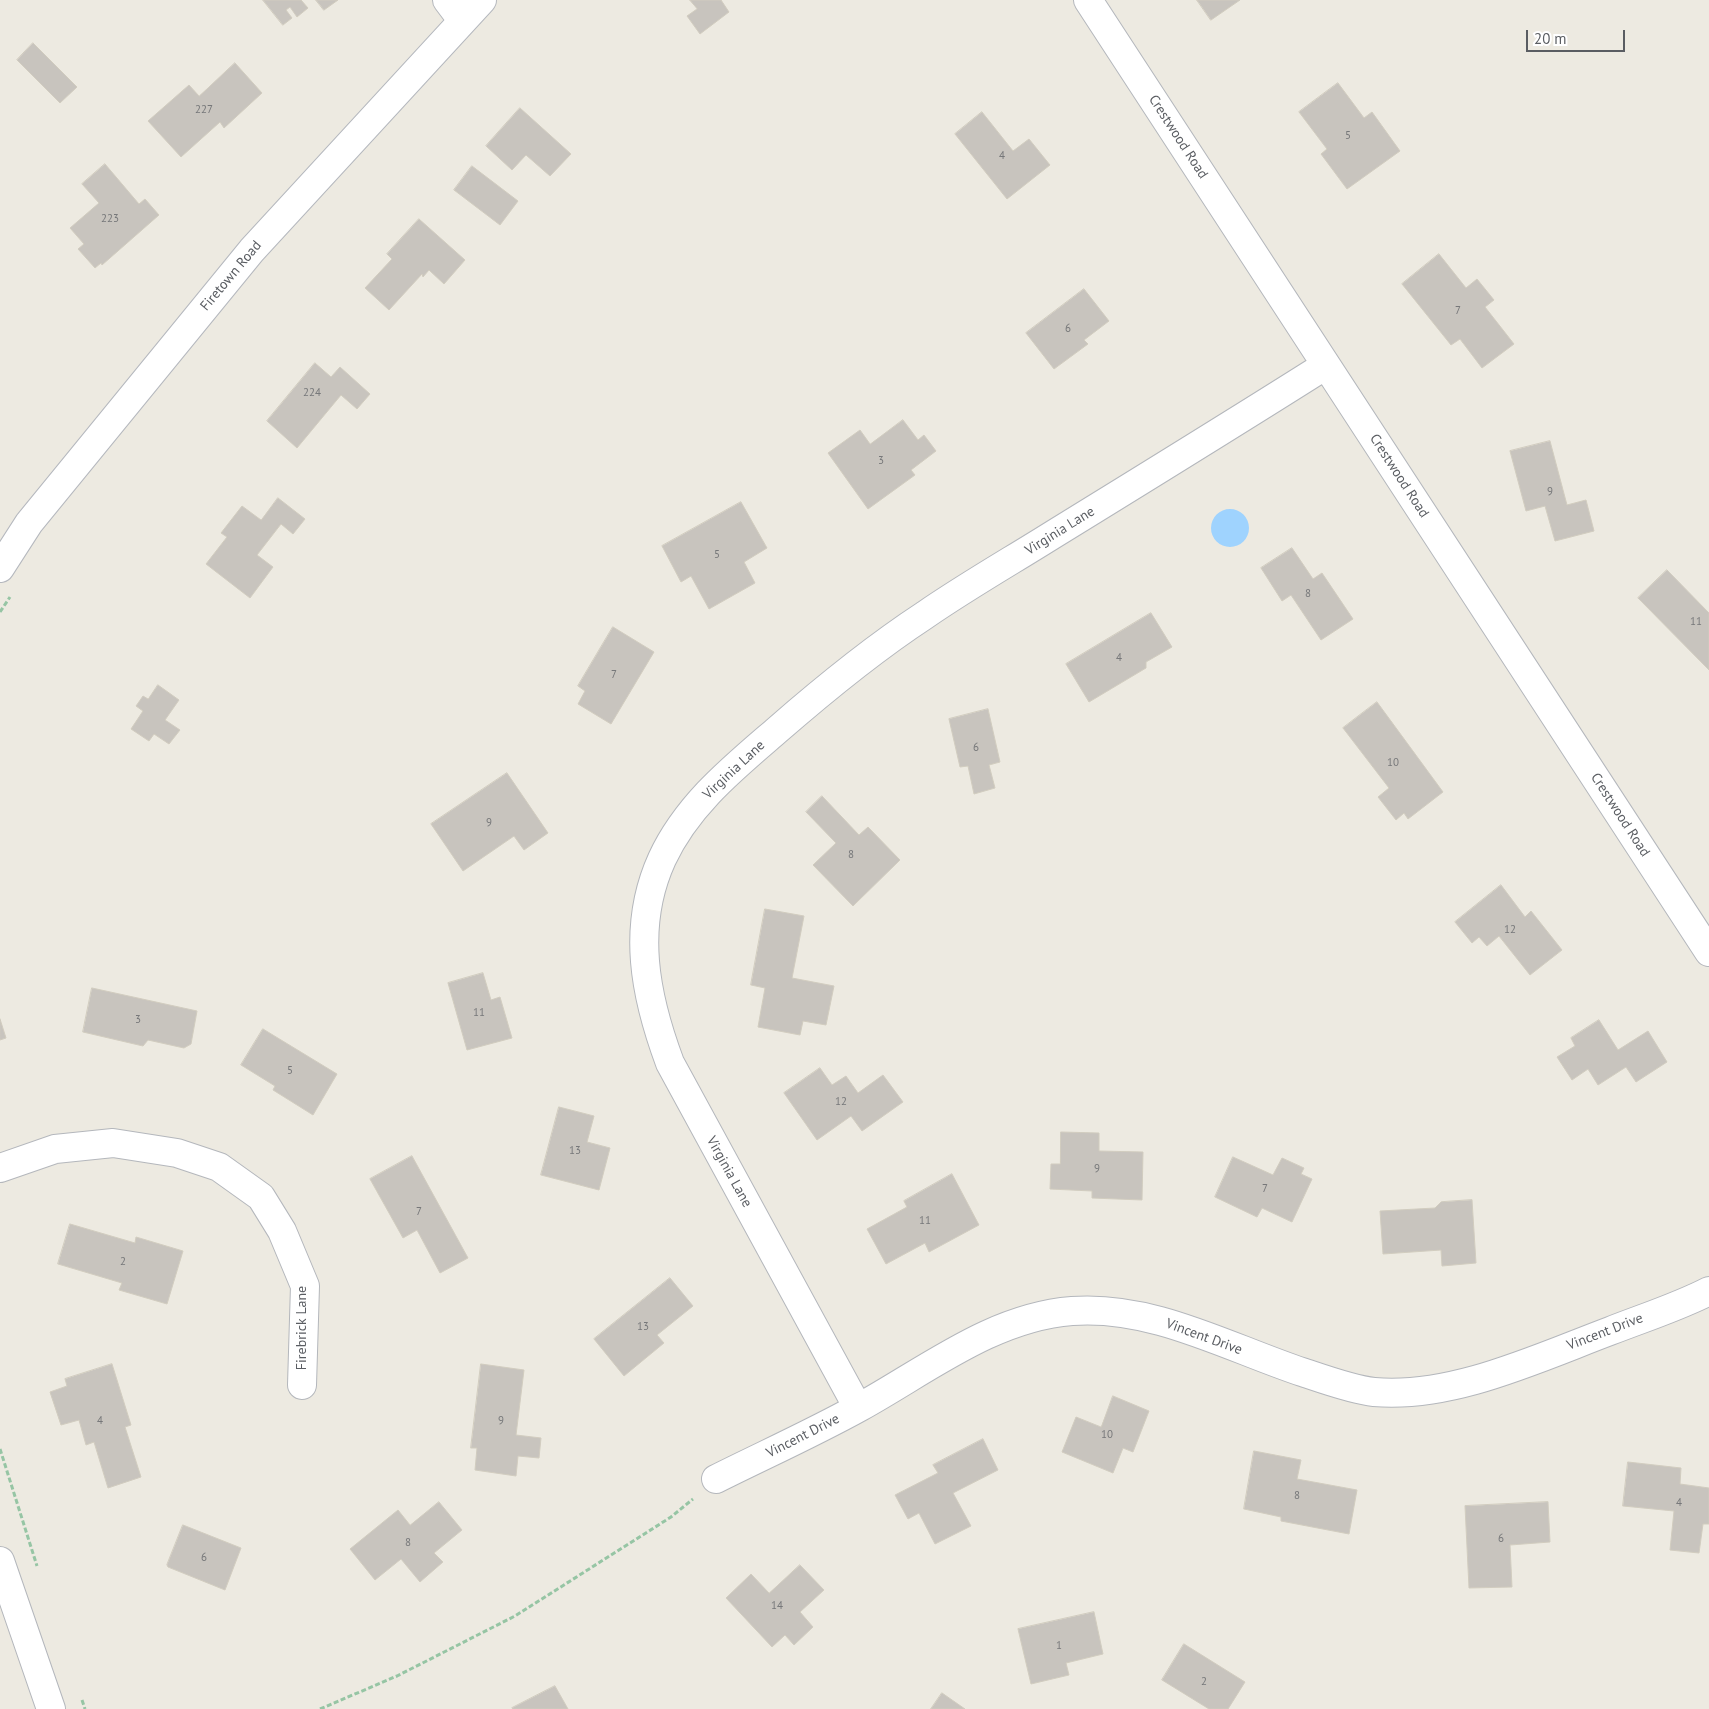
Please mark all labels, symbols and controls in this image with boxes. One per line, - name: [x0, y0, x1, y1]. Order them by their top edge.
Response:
- scale bar: [1529, 20, 1628, 52]
- text: 20 m: [1534, 29, 1567, 48]
- street label: Crestwood Road: [1145, 92, 1211, 182]
- house number: 227: [195, 103, 213, 117]
- house number: 5: [1345, 129, 1351, 143]
- house number: 4: [999, 149, 1005, 163]
- house number: 223: [101, 212, 119, 226]
- street label: Firetown Road: [197, 238, 265, 314]
- house number: 7: [1455, 304, 1461, 318]
- house number: 6: [1065, 322, 1071, 336]
- house number: 224: [303, 386, 321, 400]
- street label: Crestwood Road: [1366, 431, 1432, 521]
- house number: 3: [878, 454, 884, 468]
- house number: 9: [1547, 485, 1553, 499]
- street label: Virginia Lane: [1022, 503, 1098, 559]
- house number: 5: [714, 548, 720, 562]
- house number: 8: [1305, 587, 1311, 601]
- house number: 11: [1690, 615, 1702, 629]
- house number: 4: [1116, 651, 1122, 665]
- house number: 7: [611, 668, 617, 682]
- street label: Virginia Lane: [700, 737, 768, 803]
- house number: 6: [973, 741, 979, 755]
- house number: 10: [1387, 756, 1399, 770]
- street label: Crestwood Road: [1587, 770, 1653, 860]
- house number: 9: [486, 816, 492, 830]
- house number: 8: [848, 848, 854, 862]
- house number: 12: [1504, 923, 1516, 937]
- house number: 11: [473, 1006, 485, 1020]
- house number: 3: [135, 1013, 141, 1027]
- house number: 5: [287, 1064, 293, 1078]
- house number: 12: [835, 1095, 847, 1109]
- street label: Virginia Lane: [703, 1134, 755, 1210]
- house number: 13: [569, 1144, 581, 1158]
- house number: 9: [1094, 1162, 1100, 1176]
- house number: 7: [1262, 1182, 1268, 1196]
- house number: 7: [416, 1205, 422, 1219]
- house number: 11: [919, 1214, 931, 1228]
- house number: 2: [120, 1255, 126, 1269]
- street label: Firebrick Lane: [294, 1286, 310, 1370]
- street label: Vincent Drive: [1565, 1310, 1645, 1354]
- street label: Vincent Drive: [1164, 1315, 1244, 1359]
- house number: 13: [637, 1320, 649, 1334]
- street label: Vincent Drive: [764, 1410, 842, 1462]
- house number: 4: [97, 1414, 103, 1428]
- house number: 9: [498, 1414, 504, 1428]
- house number: 10: [1101, 1428, 1113, 1442]
- house number: 8: [1294, 1489, 1300, 1503]
- house number: 4: [1676, 1496, 1682, 1510]
- house number: 6: [1498, 1532, 1504, 1546]
- house number: 8: [405, 1536, 411, 1550]
- house number: 6: [201, 1551, 207, 1565]
- house number: 14: [771, 1599, 783, 1613]
- house number: 1: [1056, 1639, 1062, 1653]
- house number: 2: [1201, 1675, 1207, 1689]

